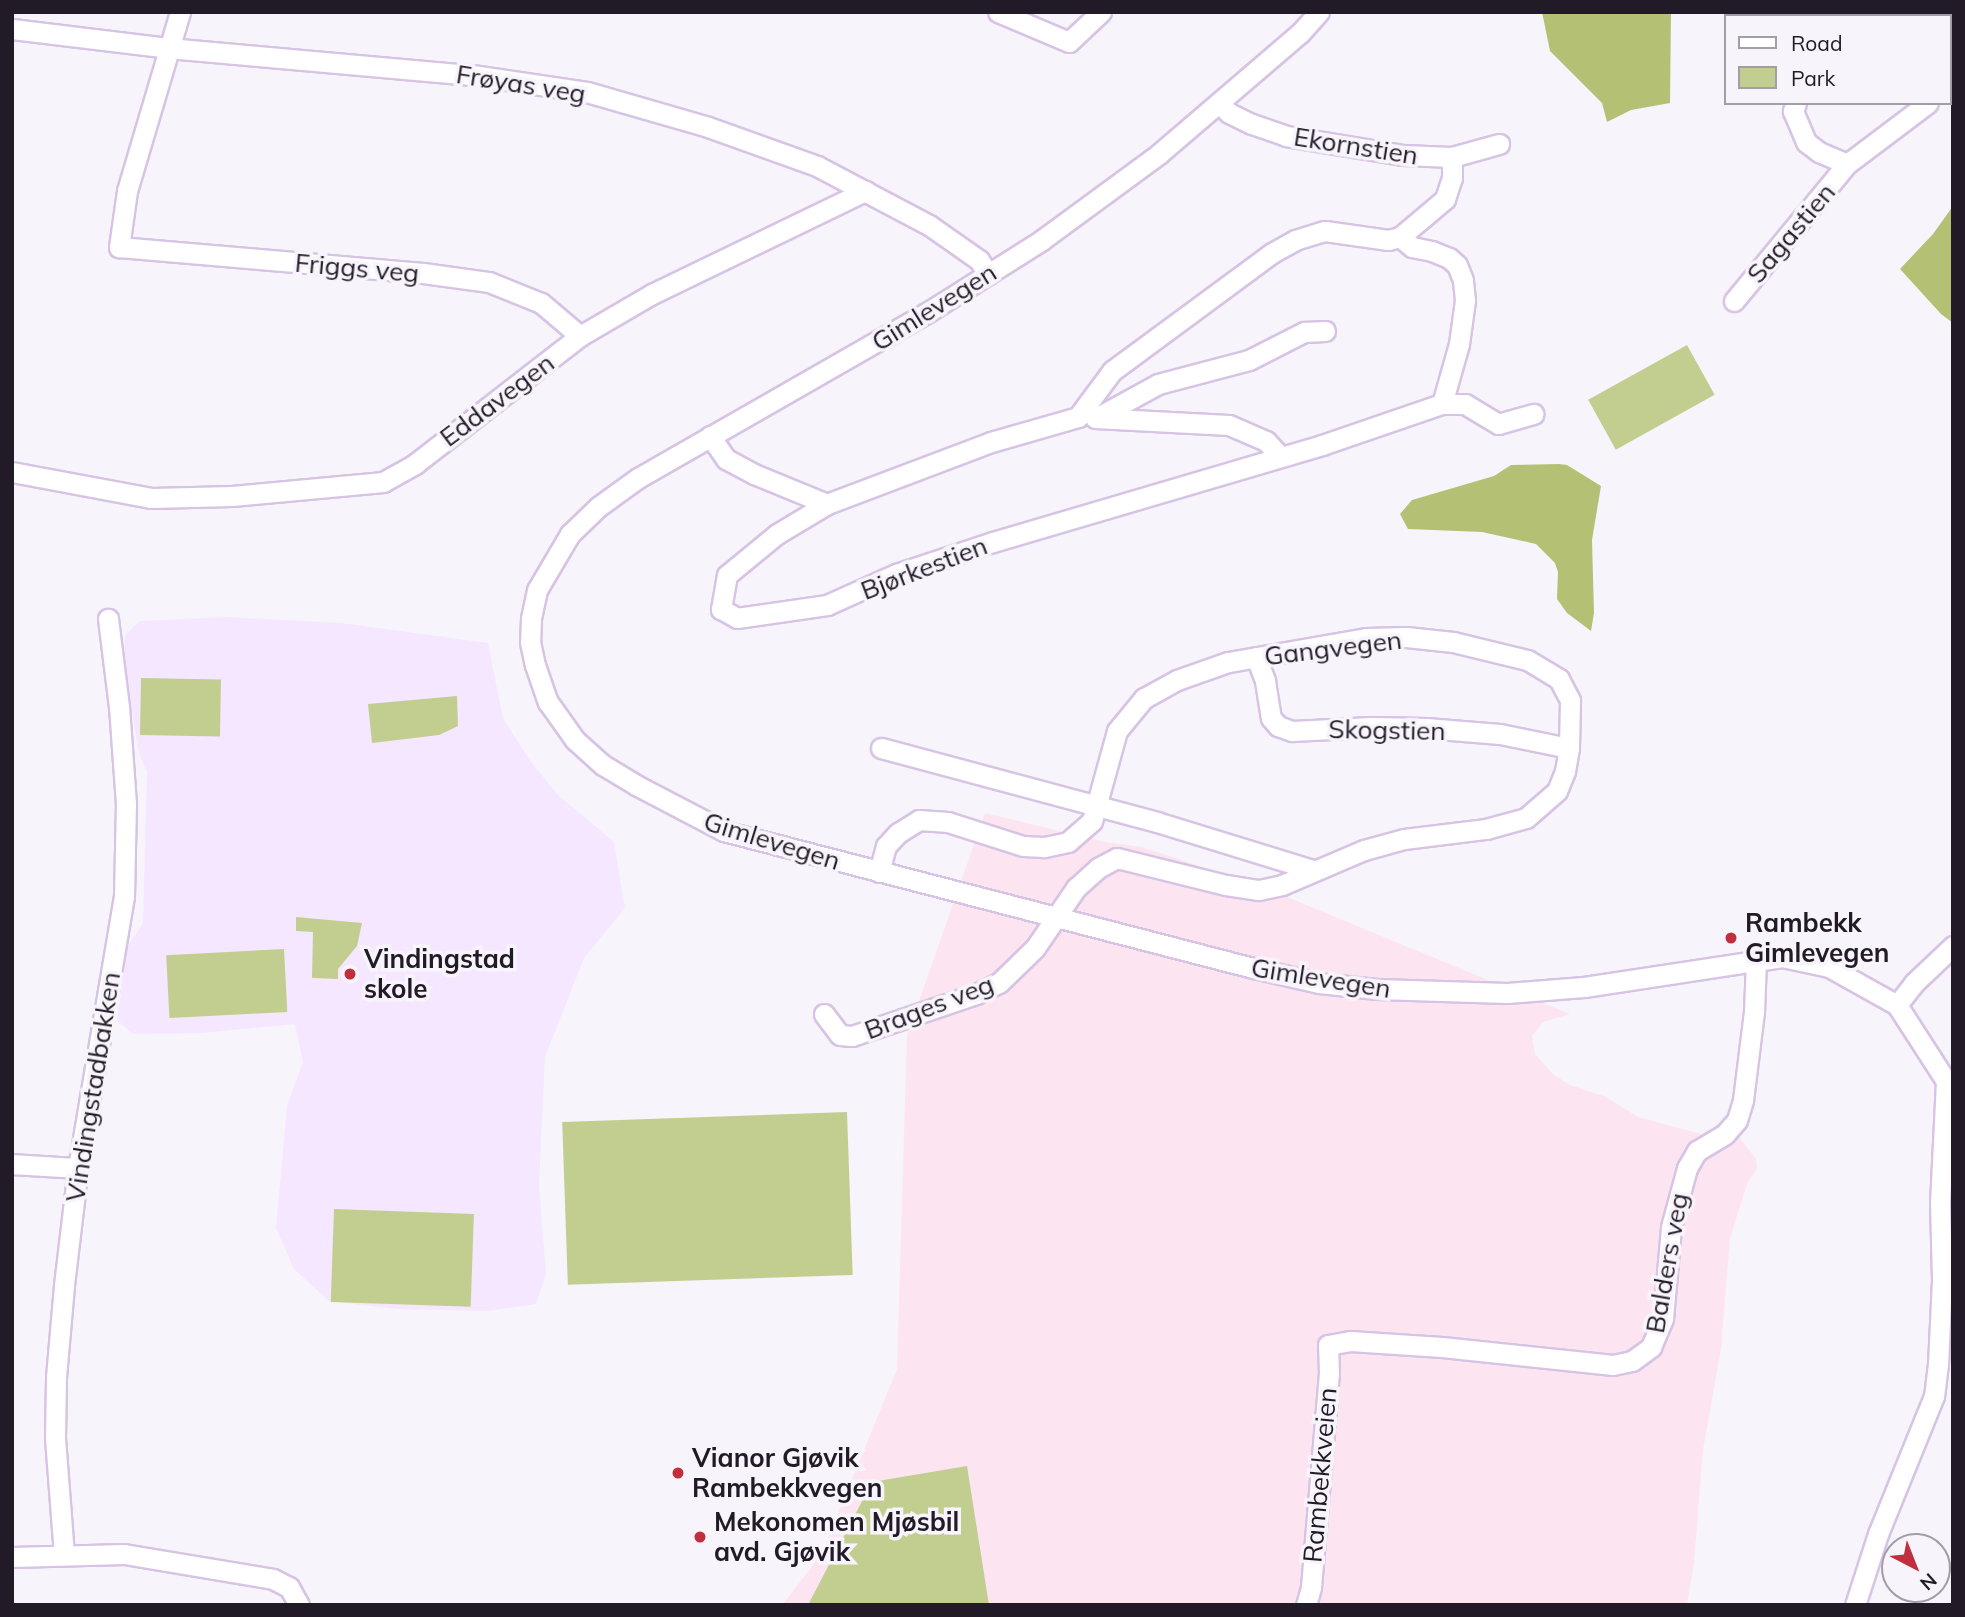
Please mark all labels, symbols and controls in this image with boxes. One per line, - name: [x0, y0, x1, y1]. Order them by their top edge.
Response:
- legend: [1724, 14, 1951, 105]
- text: Road: [1791, 30, 1842, 56]
- street label: Frøyas veg: [454, 58, 588, 110]
- text: Park: [1791, 65, 1835, 91]
- street label: Ekornstien: [1292, 121, 1420, 171]
- street label: Sagastien: [1740, 177, 1842, 289]
- street label: Friggs veg: [294, 247, 420, 289]
- street label: Gimlevegen: [866, 256, 1002, 358]
- street label: Eddavegen: [434, 347, 560, 453]
- street label: Bjørkestien: [856, 530, 992, 606]
- street label: Gangvegen: [1262, 624, 1404, 672]
- street label: Skogstien: [1328, 713, 1446, 747]
- street label: Gimlevegen: [700, 805, 844, 877]
- place label: Rambekk Gimlevegen: [1745, 907, 1889, 968]
- marker: Rambekk Gimlevegen: [1723, 930, 1739, 946]
- place label: Vindingstad skole: [364, 943, 515, 1004]
- street label: Gimlevegen: [1249, 952, 1393, 1004]
- marker: Vindingstad skole: [342, 966, 358, 982]
- street label: Brages veg: [860, 968, 998, 1046]
- street label: Vindingstadbakken: [59, 970, 127, 1204]
- street label: Balders veg: [1639, 1191, 1695, 1335]
- street label: Rambekkveien: [1297, 1386, 1343, 1564]
- place label: Vianor Gjøvik Rambekkvegen: [692, 1442, 882, 1504]
- marker: Vianor Gjøvik Rambekkvegen: [670, 1465, 686, 1481]
- place label: Mekonomen Mjøsbil avd. Gjøvik: [714, 1506, 959, 1568]
- marker: Mekonomen Mjøsbil avd. Gjøvik: [692, 1529, 708, 1545]
- north arrow: [1881, 1533, 1951, 1603]
- text: N: [1915, 1568, 1942, 1596]

